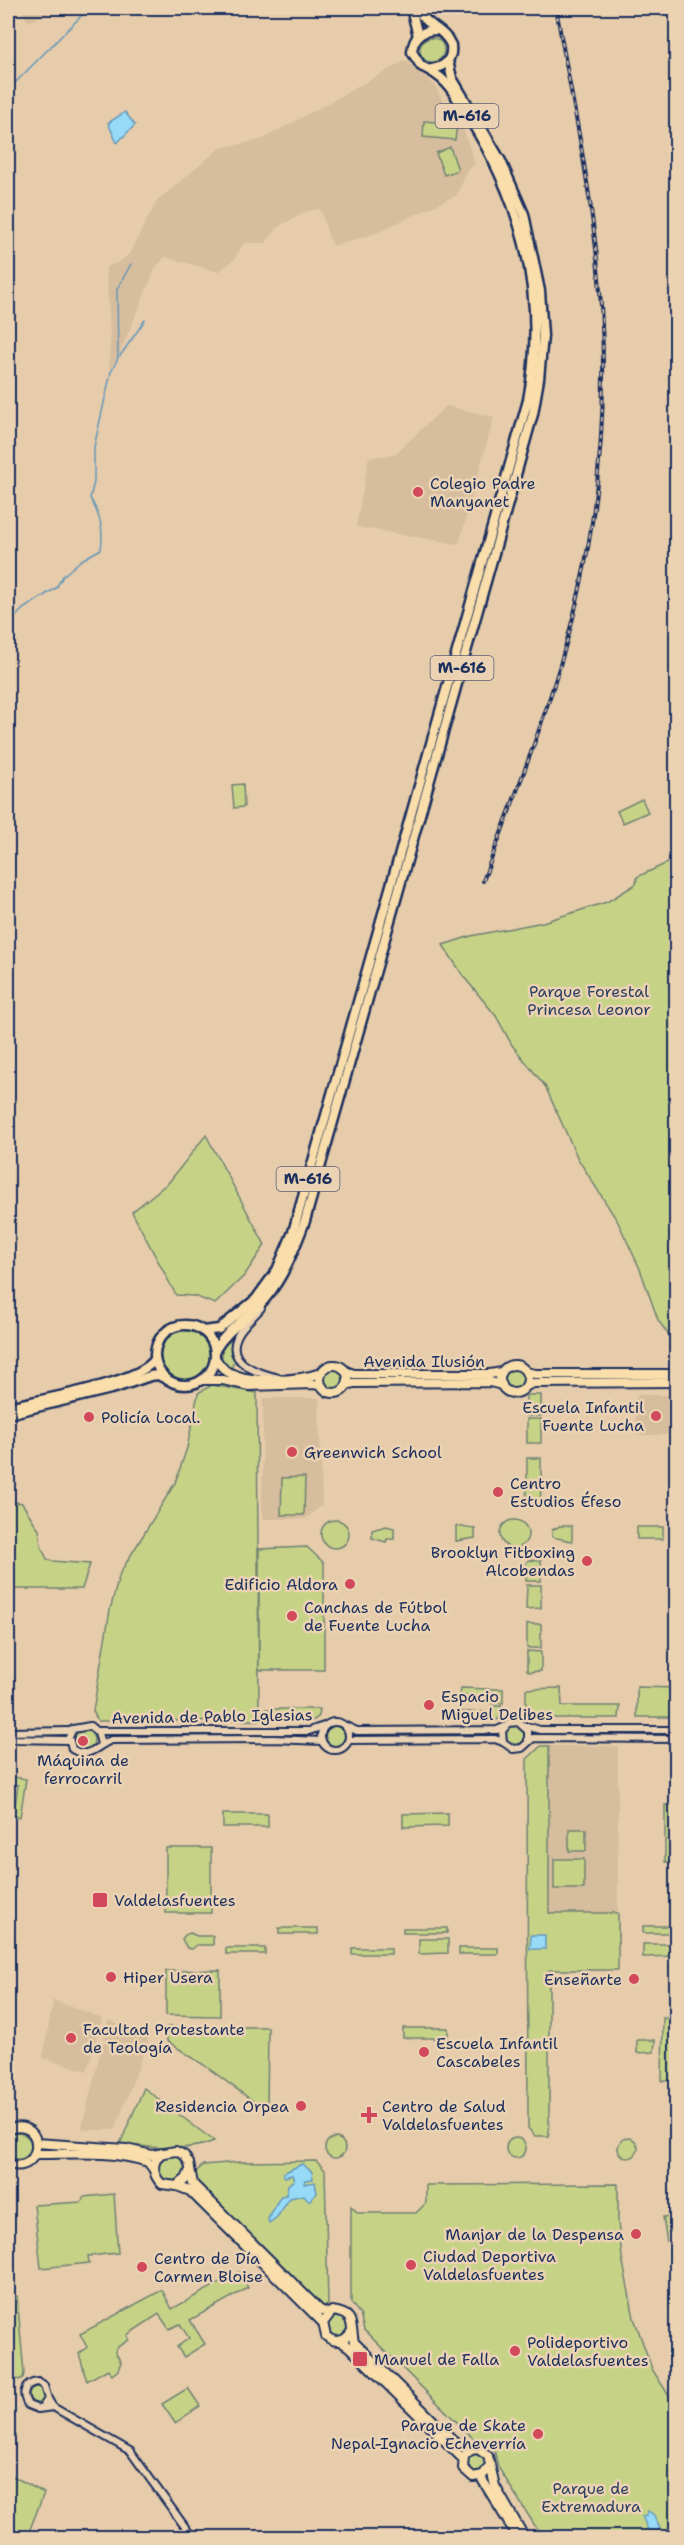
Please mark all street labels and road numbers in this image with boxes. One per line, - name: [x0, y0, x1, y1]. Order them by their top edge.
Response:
- road number: M-616: [436, 104, 498, 128]
- road number: M-616: [430, 656, 494, 680]
- road number: M-616: [276, 1167, 340, 1191]
- street label: Avenida Ilusión: [363, 1351, 485, 1372]
- street label: Avenida de Pablo Iglesias: [111, 1704, 313, 1729]

